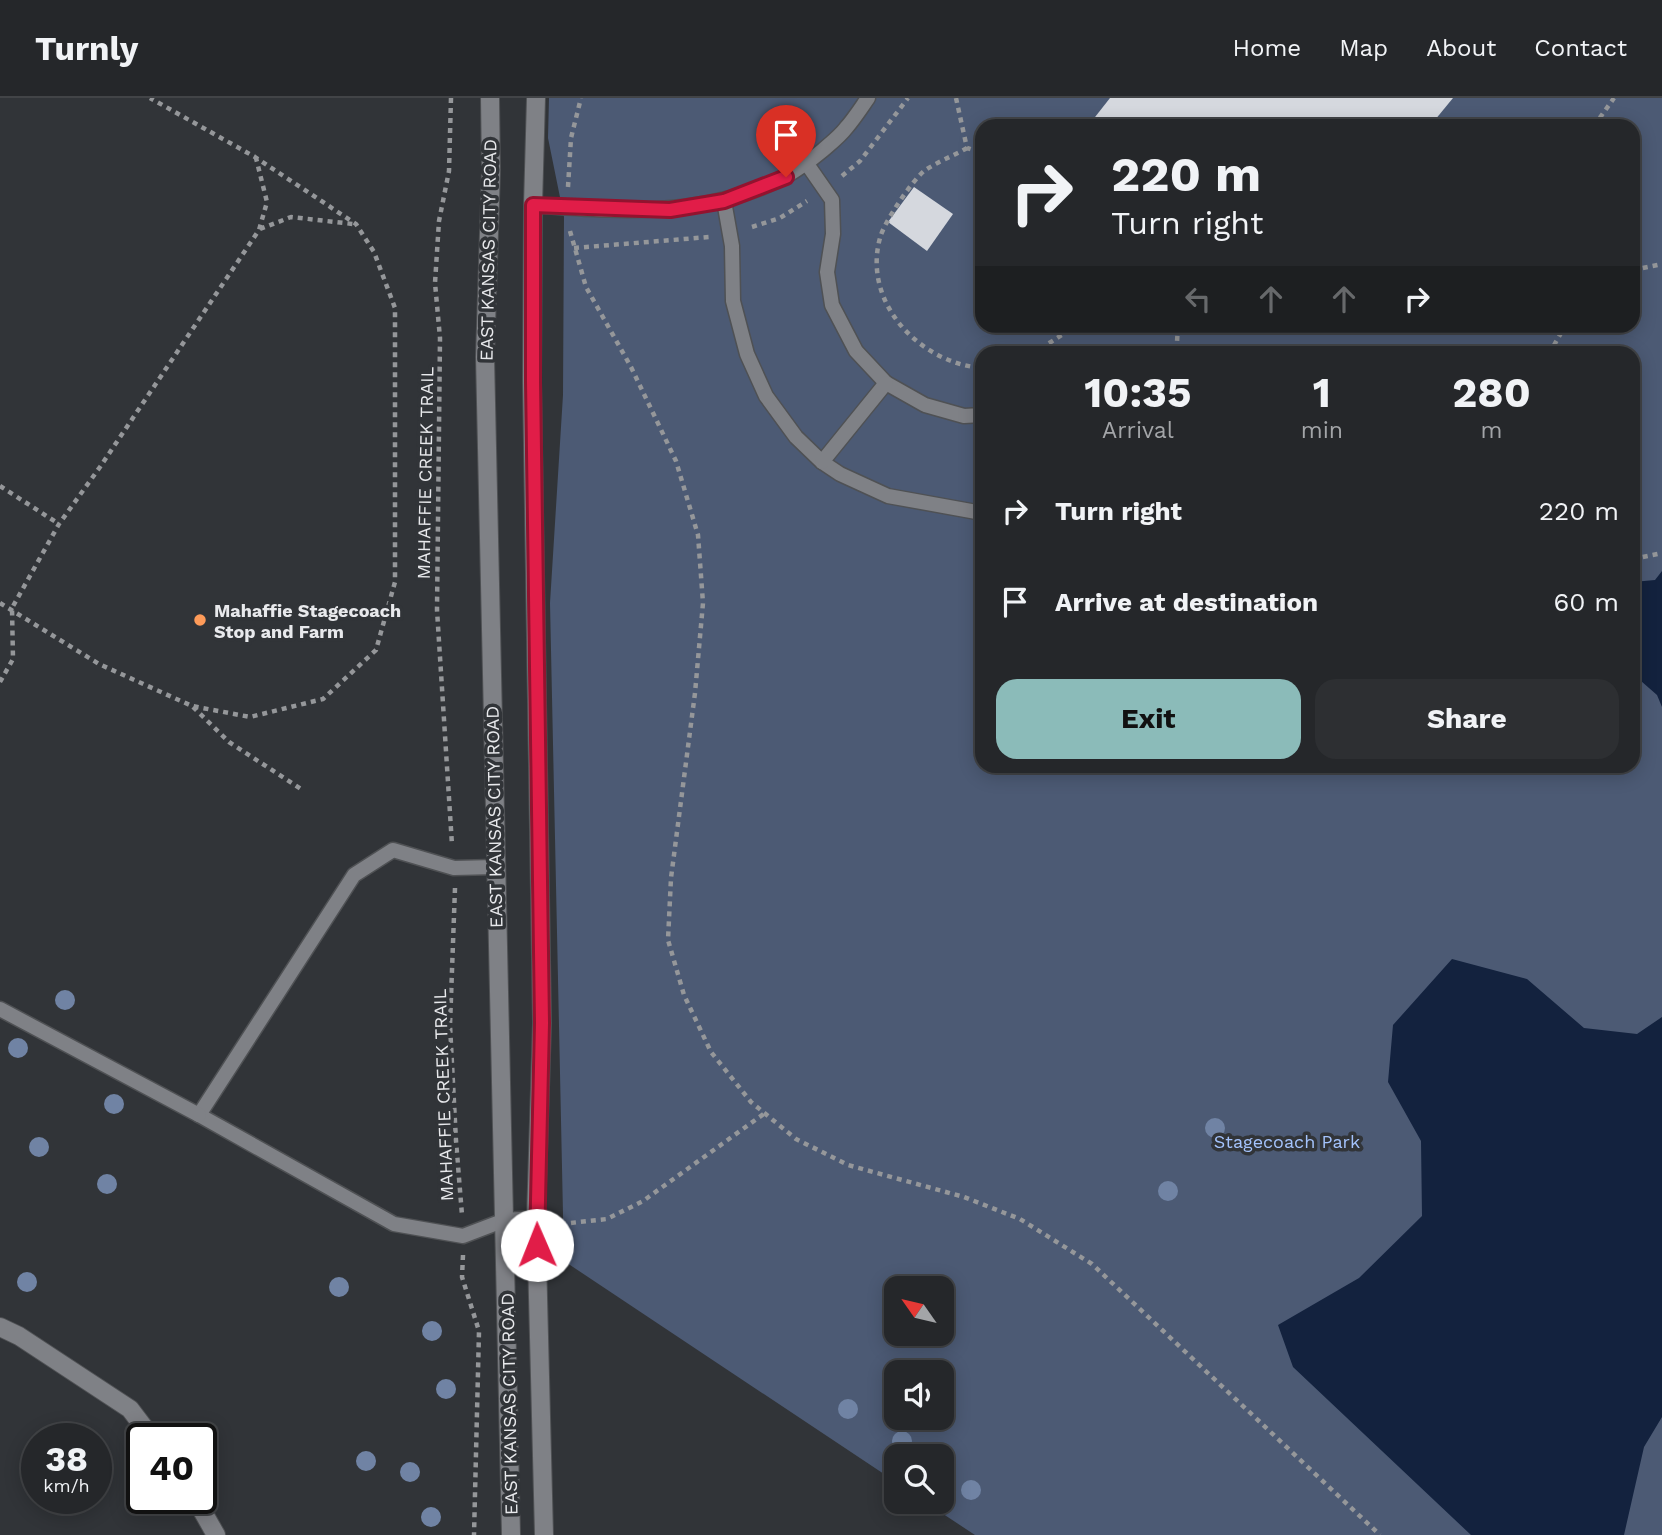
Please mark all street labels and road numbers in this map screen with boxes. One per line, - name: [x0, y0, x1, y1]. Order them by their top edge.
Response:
- street label: EAST KANSAS CITY ROAD: [476, 139, 500, 361]
- street label: MAHAFFIE CREEK TRAIL: [413, 366, 437, 579]
- street label: EAST KANSAS CITY ROAD: [482, 706, 506, 928]
- street label: MAHAFFIE CREEK TRAIL: [429, 988, 457, 1202]
- street label: EAST KANSAS CITY ROAD: [497, 1293, 521, 1515]

